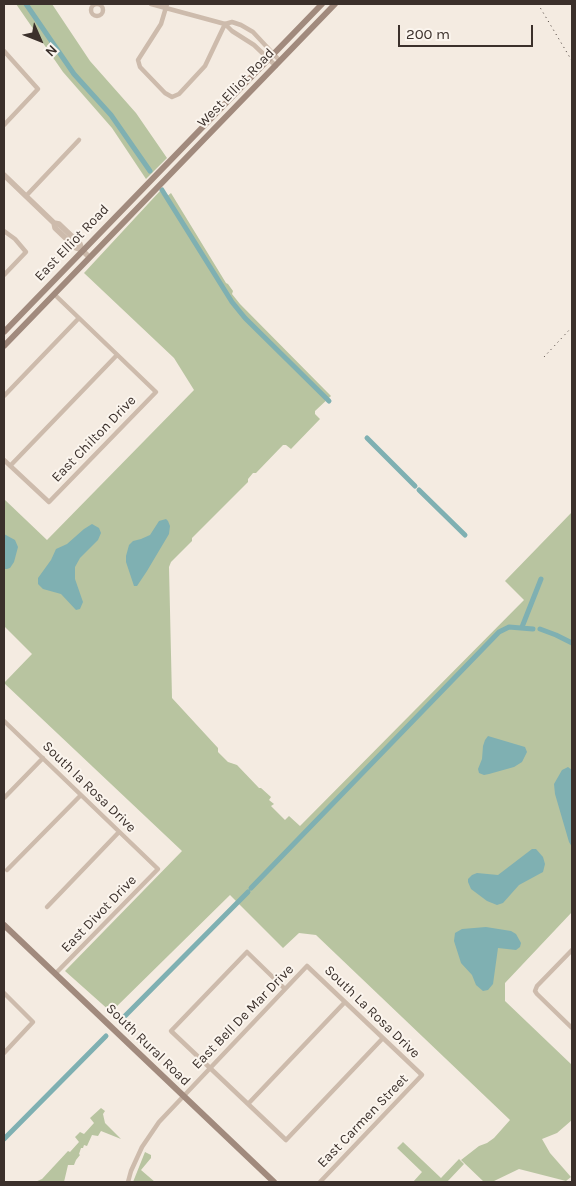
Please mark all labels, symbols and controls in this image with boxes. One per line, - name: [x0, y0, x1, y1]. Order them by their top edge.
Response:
- north arrow: [15, 15, 65, 65]
- scale bar: [401, 15, 536, 47]
- text: 200 m: [406, 25, 450, 43]
- text: N: [42, 41, 61, 60]
- street label: West Elliot Road: [194, 45, 278, 131]
- street label: East Elliot Road: [31, 201, 113, 285]
- street label: East Chilton Drive: [48, 392, 140, 486]
- street label: South la Rosa Drive: [39, 738, 139, 836]
- street label: East Divot Drive: [58, 872, 140, 956]
- street label: East Bell De Mar Drive: [189, 961, 297, 1073]
- street label: South La Rosa Drive: [321, 962, 423, 1062]
- street label: South Rural Road: [102, 1000, 194, 1090]
- street label: East Carmen Street: [314, 1071, 412, 1171]

